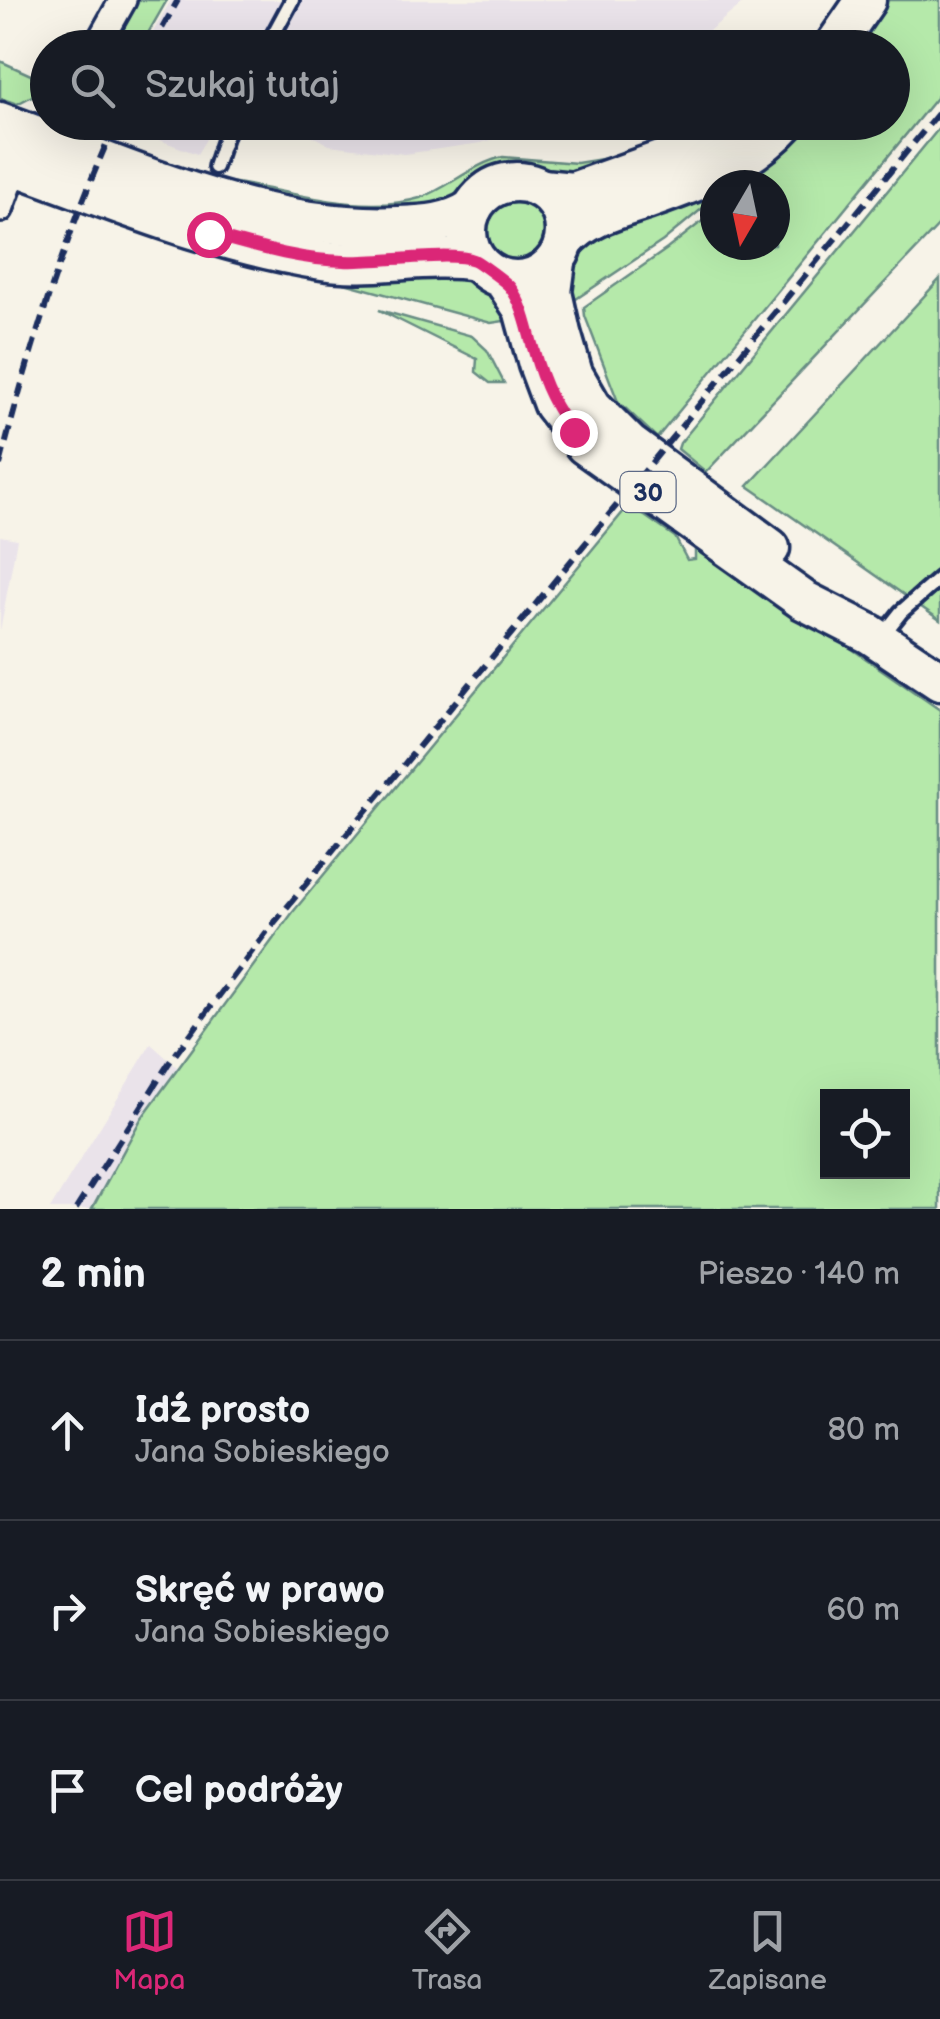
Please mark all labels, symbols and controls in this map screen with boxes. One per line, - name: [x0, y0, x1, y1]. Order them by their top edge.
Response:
- search box: [30, 30, 910, 140]
- icon: search: [65, 58, 120, 113]
- text: Szukaj tutaj: [145, 63, 340, 108]
- north arrow: [700, 170, 790, 260]
- route start: [187, 212, 233, 258]
- route end: [552, 410, 598, 456]
- road number: 30: [620, 472, 676, 512]
- map controls: [820, 1089, 910, 1179]
- button: locate: [820, 1089, 910, 1179]
- text: 2 min: [40, 1249, 146, 1300]
- text: Pieszo · 140 m: [698, 1255, 900, 1294]
- text: Idź prosto: [135, 1388, 310, 1433]
- icon: ahead: [40, 1403, 95, 1458]
- text: 80 m: [827, 1411, 900, 1450]
- text: Jana Sobieskiego: [135, 1433, 390, 1472]
- text: Skręć w prawo: [135, 1568, 385, 1613]
- icon: right: [40, 1583, 95, 1638]
- text: 60 m: [827, 1591, 900, 1630]
- text: Jana Sobieskiego: [135, 1613, 390, 1652]
- icon: arrive: [40, 1763, 95, 1818]
- text: Cel podróży: [135, 1768, 343, 1813]
- tab: Mapa: [113, 1904, 185, 1997]
- tab: Trasa: [412, 1904, 482, 1997]
- tab: Zapisane: [709, 1904, 827, 1997]

